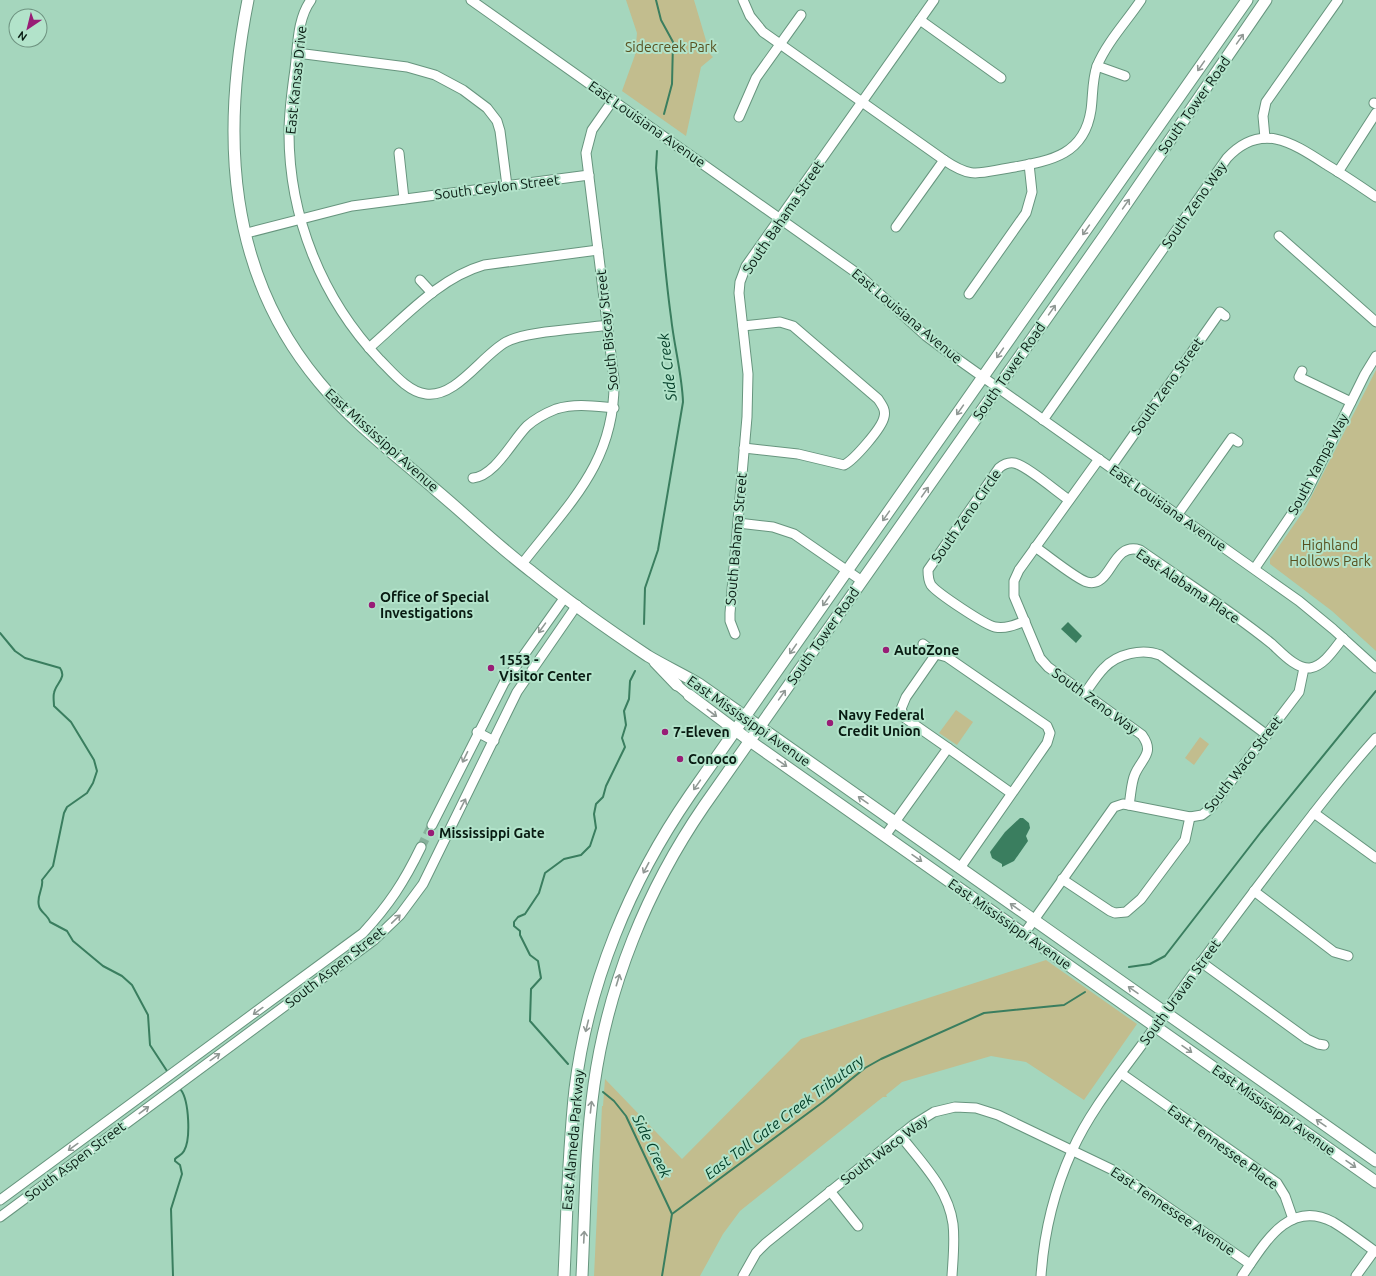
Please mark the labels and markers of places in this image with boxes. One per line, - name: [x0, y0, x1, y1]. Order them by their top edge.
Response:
- place label: Office of Special Investigations: [380, 589, 489, 621]
- marker: Office of Special Investigations: [367, 600, 377, 610]
- place label: AutoZone: [894, 642, 959, 658]
- marker: AutoZone: [881, 645, 891, 655]
- place label: 1553 - Visitor Center: [499, 652, 592, 684]
- marker: 1553 - Visitor Center: [486, 663, 496, 673]
- place label: Navy Federal Credit Union: [838, 707, 924, 739]
- marker: Navy Federal Credit Union: [825, 718, 835, 728]
- place label: 7-Eleven: [673, 724, 730, 740]
- marker: 7-Eleven: [660, 727, 670, 737]
- place label: Conoco: [688, 751, 737, 767]
- marker: Conoco: [675, 754, 685, 764]
- place label: Mississippi Gate: [439, 825, 545, 841]
- marker: Mississippi Gate: [426, 828, 436, 838]

